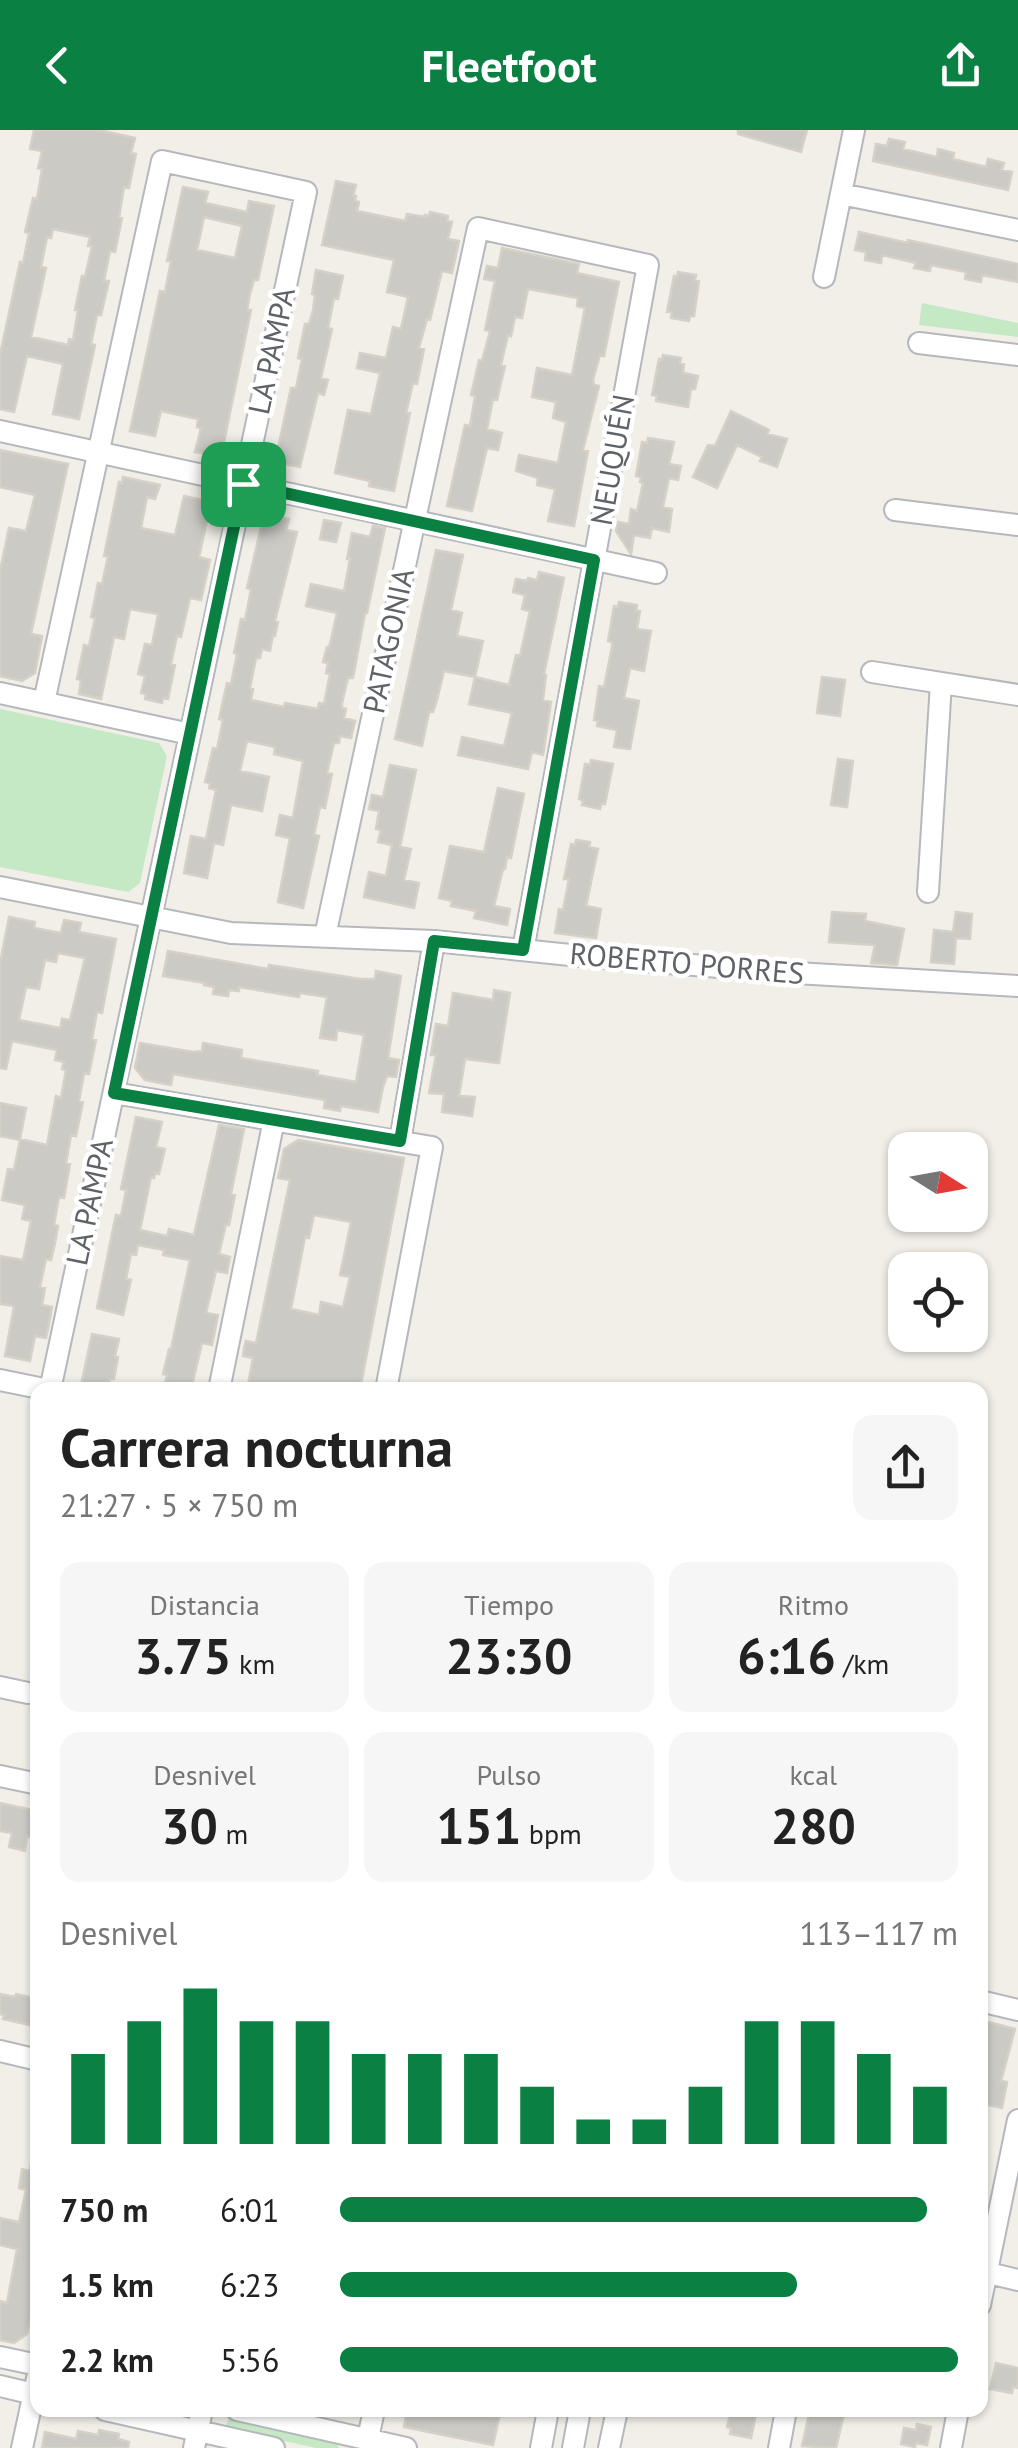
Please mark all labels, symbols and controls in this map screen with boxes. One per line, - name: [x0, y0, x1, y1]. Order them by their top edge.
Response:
- text: Fleetfoot: [421, 36, 597, 94]
- icon: back: [30, 38, 85, 93]
- icon: share: [933, 38, 988, 93]
- street label: LA PAMPA: [238, 283, 303, 418]
- street label: NEUQUÉN: [581, 391, 642, 528]
- pin: [201, 442, 286, 527]
- icon: arrive: [216, 457, 271, 512]
- street label: PATAGONIA: [353, 564, 422, 717]
- street label: ROBERTO PORRES: [568, 933, 806, 992]
- north arrow: [888, 1132, 988, 1232]
- map controls: [888, 1132, 988, 1352]
- street label: LA PAMPA: [56, 1134, 121, 1269]
- button: locate: [888, 1252, 988, 1352]
- text: Carrera nocturna: [60, 1411, 453, 1482]
- button: share: [853, 1415, 958, 1520]
- text: 21:27 · 5 × 750 m: [60, 1484, 298, 1526]
- text: Distancia: [150, 1586, 260, 1623]
- text: Tiempo: [464, 1586, 554, 1623]
- text: Ritmo: [778, 1586, 849, 1623]
- text: 3.75: [134, 1623, 232, 1688]
- text: 23:30: [446, 1623, 572, 1688]
- text: 6:16: [737, 1623, 836, 1688]
- text: km: [232, 1645, 275, 1682]
- text: /km: [836, 1645, 889, 1682]
- text: Desnivel: [153, 1756, 256, 1793]
- text: Pulso: [477, 1756, 541, 1793]
- text: kcal: [789, 1756, 837, 1793]
- text: 30: [161, 1793, 218, 1858]
- text: 151: [436, 1793, 521, 1858]
- text: 280: [771, 1793, 856, 1858]
- text: m: [218, 1815, 248, 1852]
- text: bpm: [521, 1815, 582, 1852]
- text: Desnivel: [60, 1912, 177, 1954]
- text: 113–117 m: [799, 1912, 958, 1954]
- text: 750 m: [60, 2189, 148, 2231]
- text: 6:01: [220, 2189, 279, 2231]
- text: 1.5 km: [60, 2264, 154, 2306]
- text: 6:23: [220, 2264, 279, 2306]
- text: 2.2 km: [60, 2339, 154, 2381]
- text: 5:56: [220, 2339, 279, 2381]

